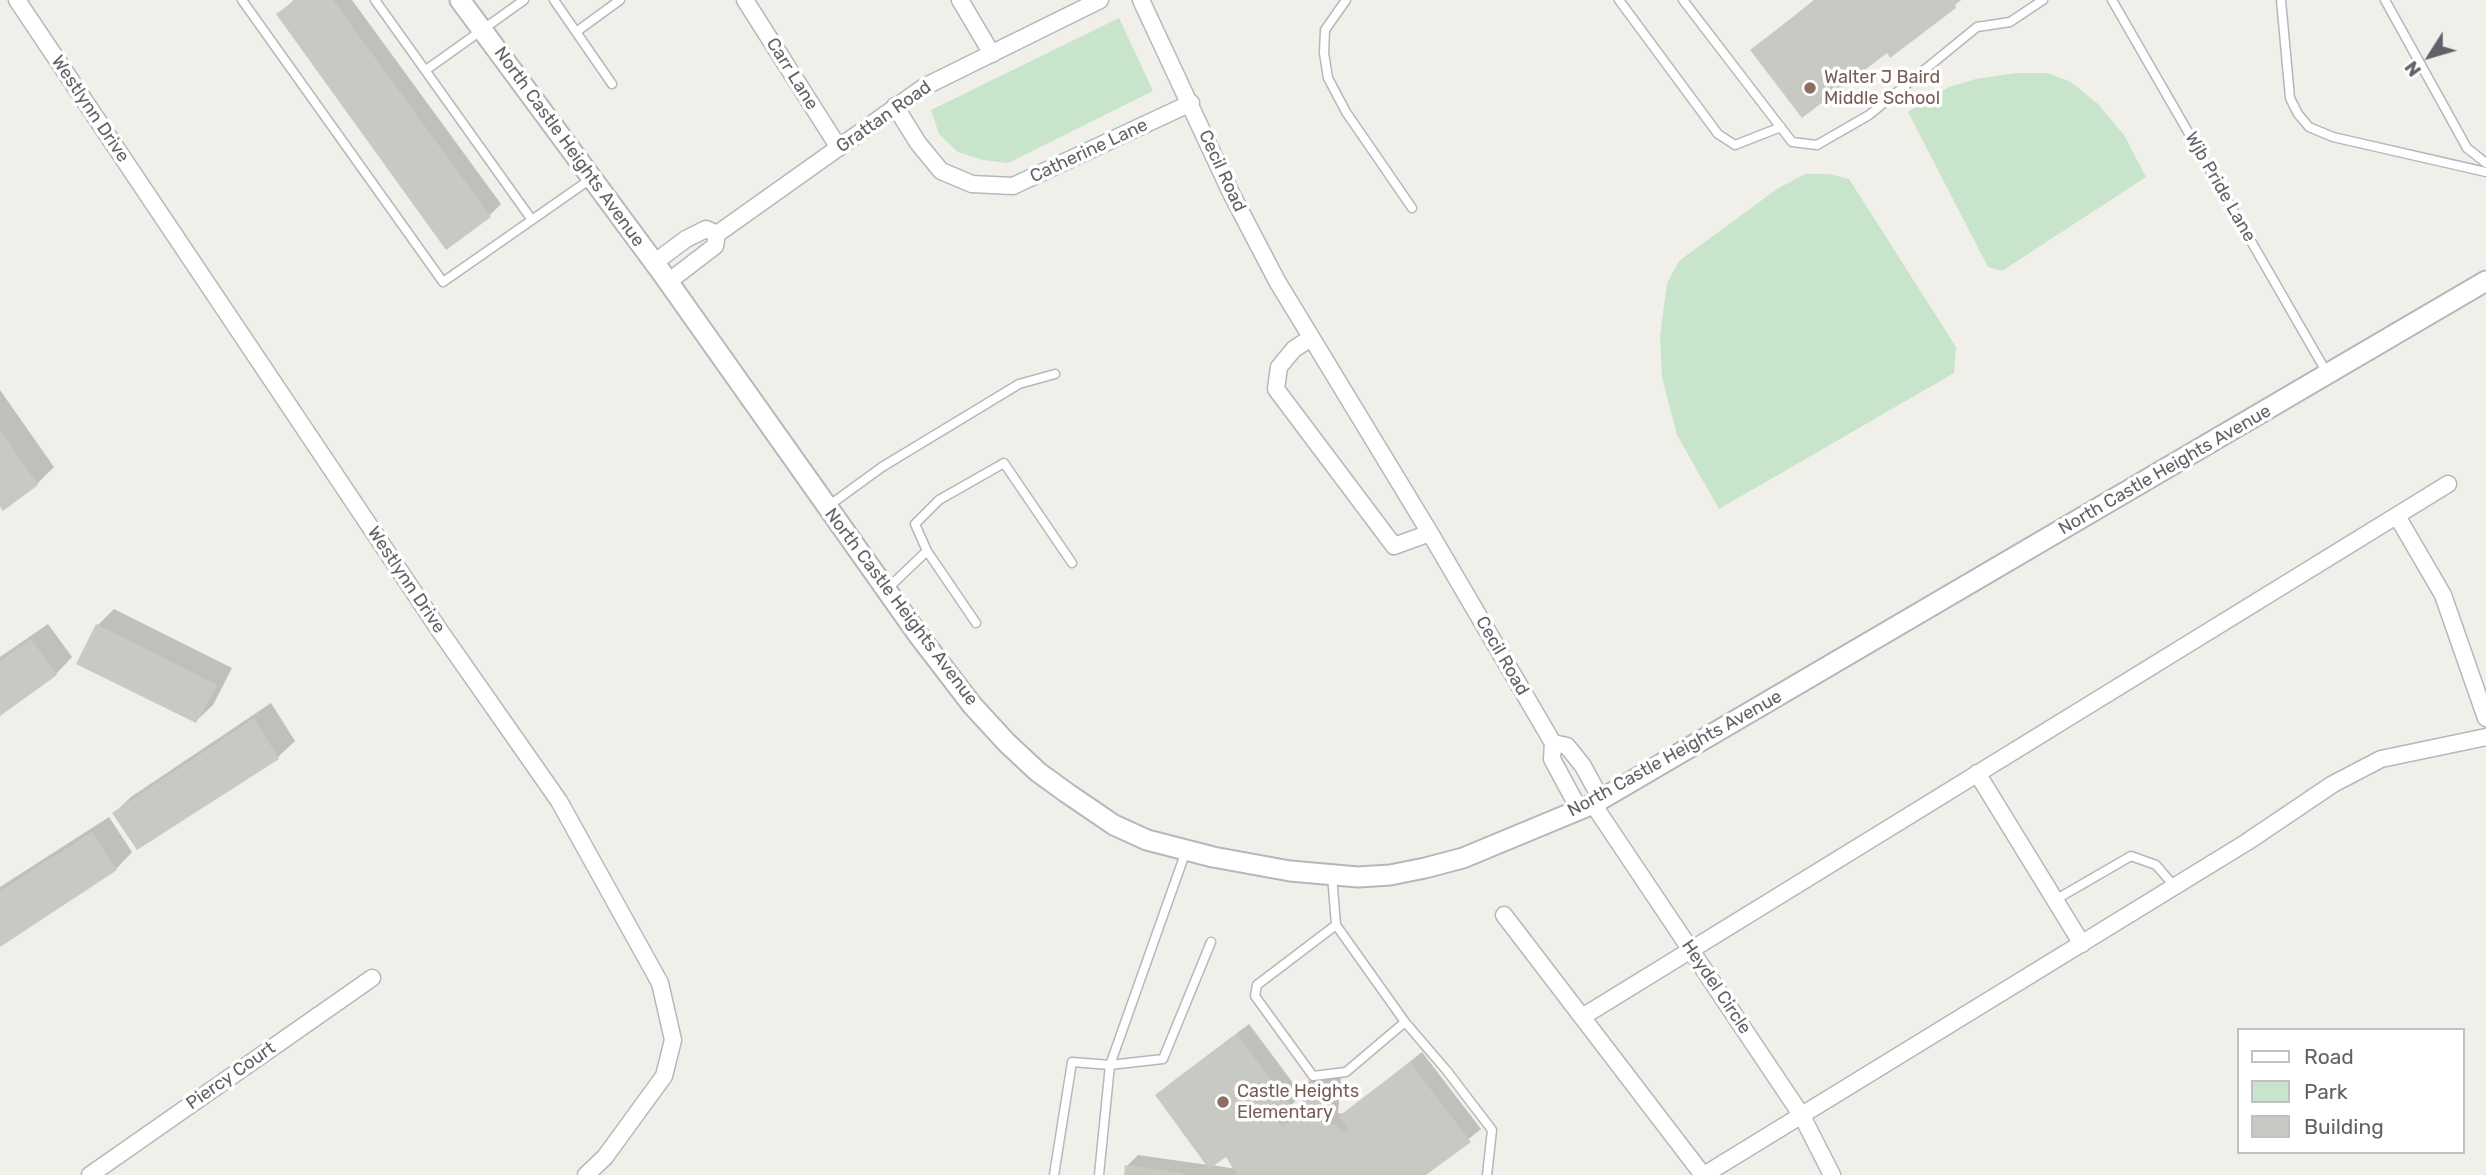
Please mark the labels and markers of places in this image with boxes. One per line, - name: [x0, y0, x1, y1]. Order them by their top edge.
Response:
- place label: Walter J Baird Middle School: [1824, 67, 1940, 110]
- marker: Walter J Baird Middle School: [1802, 80, 1818, 96]
- place label: Castle Heights Elementary: [1237, 1081, 1359, 1124]
- marker: Castle Heights Elementary: [1215, 1094, 1231, 1110]

